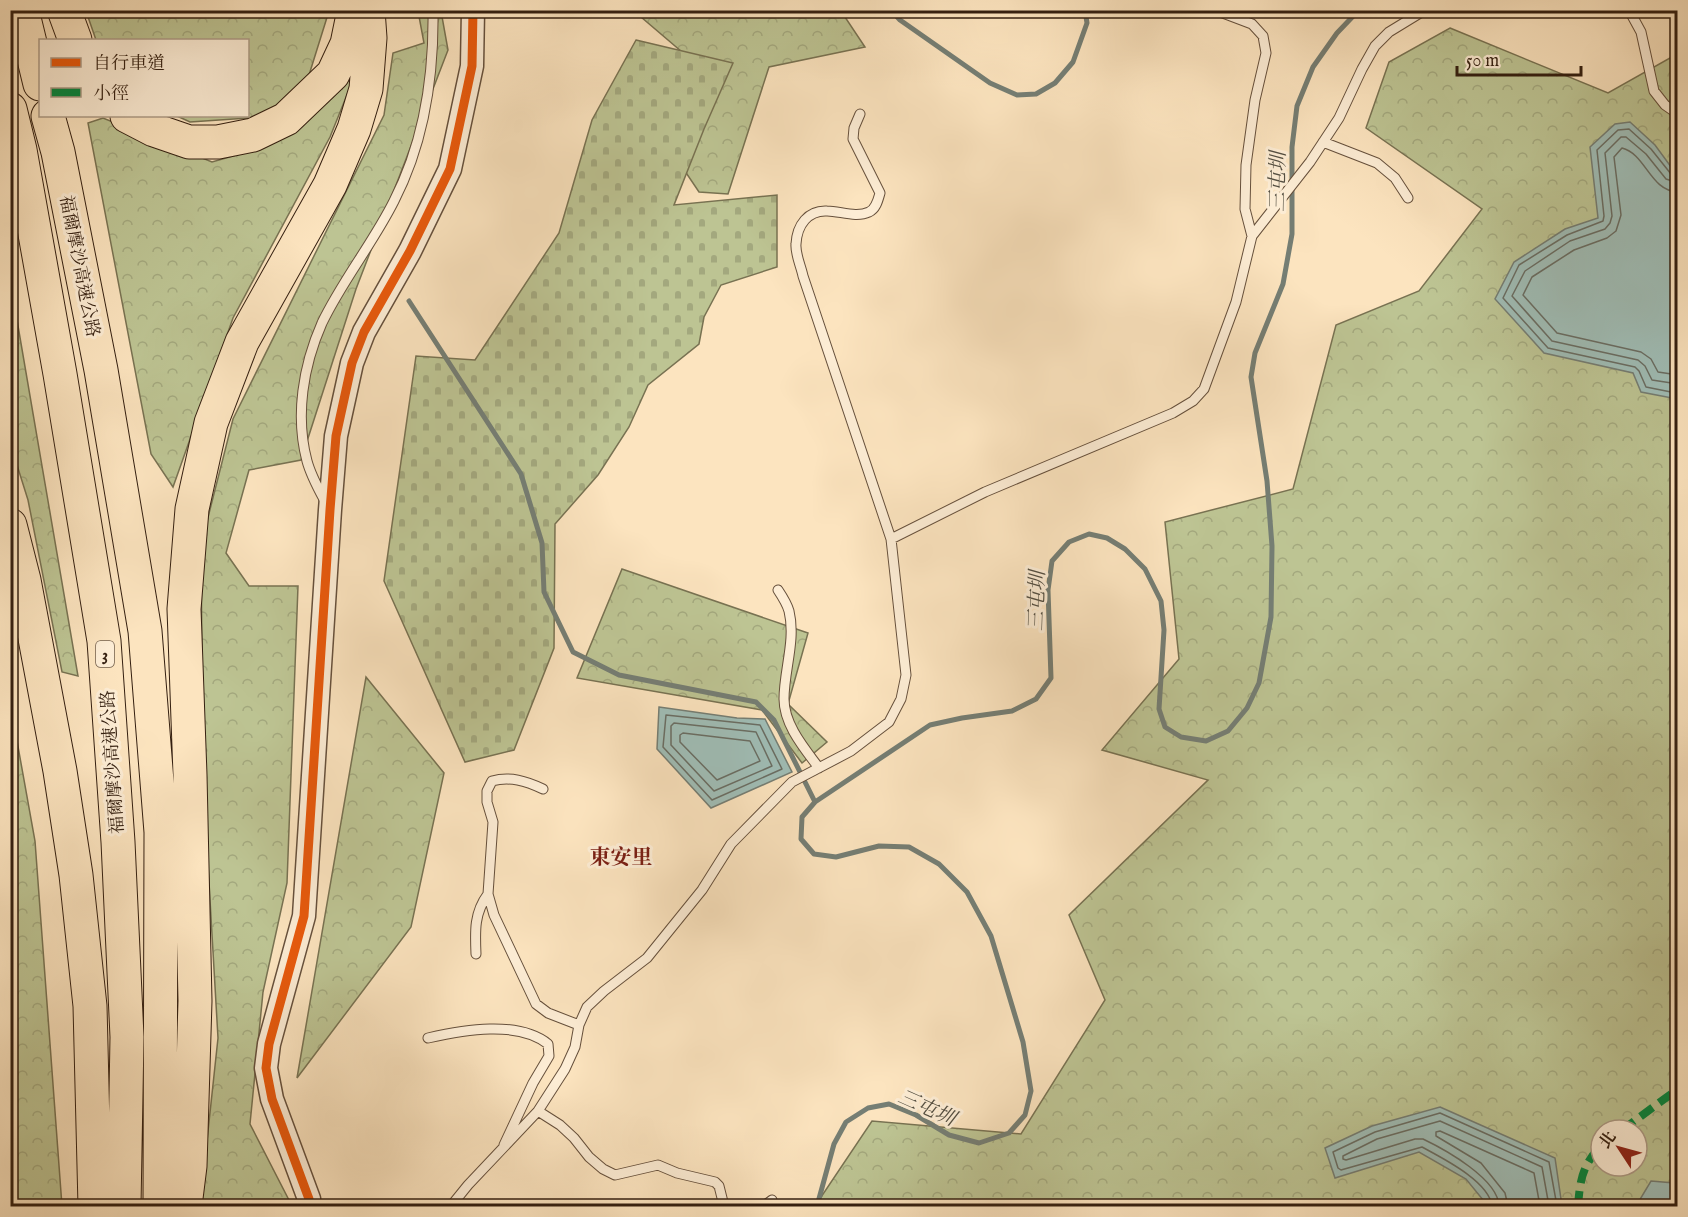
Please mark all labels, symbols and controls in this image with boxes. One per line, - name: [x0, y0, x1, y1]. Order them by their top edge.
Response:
- legend: [39, 39, 249, 117]
- scale bar: [1457, 39, 1582, 77]
- text: 50 m: [1466, 50, 1499, 73]
- text: 自行車道: [93, 53, 165, 76]
- text: 小徑: [93, 83, 129, 106]
- water label: 三屯圳: [1265, 149, 1292, 212]
- street label: 福爾摩沙高速公路: [54, 193, 104, 339]
- water label: 三屯圳: [1024, 568, 1051, 631]
- road number: 3: [96, 641, 114, 667]
- street label: 福爾摩沙高速公路: [97, 689, 130, 835]
- district label: 東安里: [590, 845, 653, 872]
- water label: 三屯圳: [894, 1085, 962, 1133]
- north arrow: [1589, 1118, 1649, 1178]
- text: 北: [1596, 1128, 1621, 1153]

